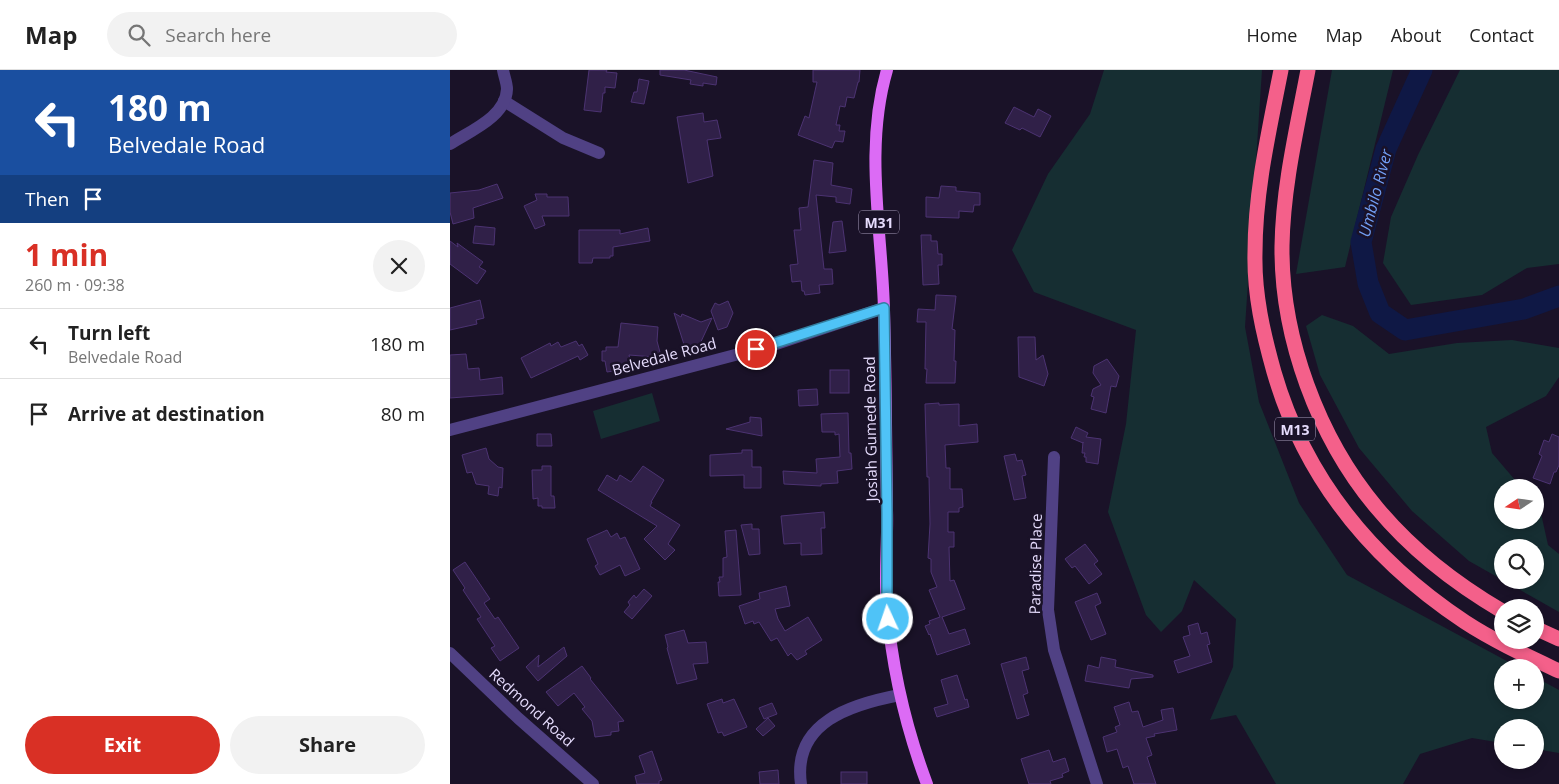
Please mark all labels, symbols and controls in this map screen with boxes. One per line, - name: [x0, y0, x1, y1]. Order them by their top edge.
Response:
- search box: [107, 12, 457, 57]
- text: Map: [25, 18, 77, 51]
- icon: search: [125, 21, 153, 49]
- text: Search here: [165, 22, 271, 48]
- text: Home: [1247, 23, 1297, 47]
- text: Map: [1325, 23, 1363, 47]
- text: About: [1391, 23, 1441, 47]
- text: Contact: [1469, 23, 1534, 47]
- text: 180 m: [108, 84, 212, 131]
- icon: left: [25, 90, 90, 155]
- text: Belvedale Road: [108, 129, 265, 159]
- water label: Umbilo River: [1353, 146, 1397, 239]
- icon: arrive: [79, 185, 107, 213]
- text: Then: [25, 186, 69, 212]
- road number: M31: [859, 210, 899, 233]
- text: 1 min: [25, 234, 108, 275]
- button: close: [373, 240, 425, 292]
- text: 260 m · 09:38: [25, 274, 125, 296]
- text: Turn left: [68, 320, 150, 346]
- pin: [735, 328, 777, 370]
- icon: left: [25, 330, 53, 358]
- text: 180 m: [370, 331, 425, 357]
- street label: Belvedale Road: [610, 332, 718, 380]
- icon: arrive: [742, 335, 770, 363]
- text: Belvedale Road: [68, 346, 182, 368]
- street label: Josiah Gumede Road: [859, 356, 881, 504]
- icon: arrive: [25, 400, 53, 428]
- text: Arrive at destination: [68, 401, 265, 427]
- text: 80 m: [381, 401, 425, 427]
- road number: M13: [1275, 418, 1315, 440]
- north arrow: [1494, 479, 1544, 529]
- map controls: [1494, 479, 1544, 769]
- street label: Paradise Place: [1024, 513, 1046, 615]
- button: search: [1494, 539, 1544, 589]
- position arrow: [861, 592, 913, 644]
- button: layers: [1494, 599, 1544, 649]
- button: +: [1494, 659, 1544, 709]
- street label: Redmond Road: [485, 663, 579, 751]
- button: Exit: [25, 716, 220, 774]
- button: Share: [230, 716, 425, 774]
- button: −: [1494, 719, 1544, 769]

